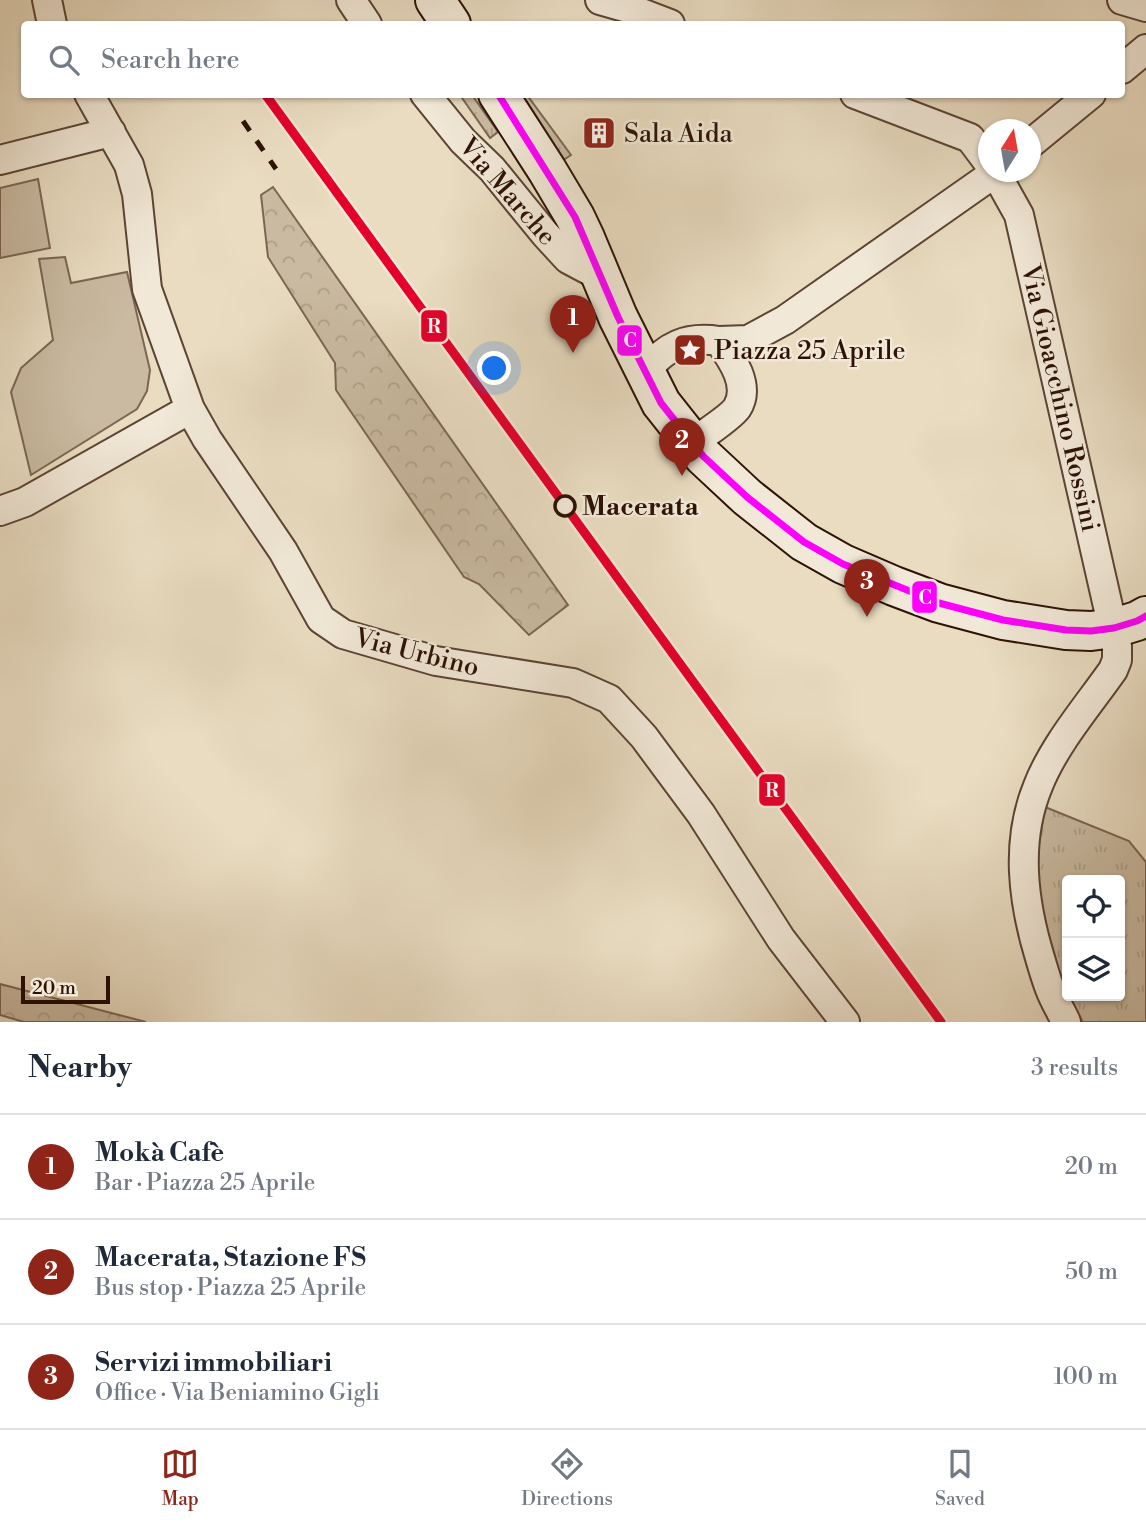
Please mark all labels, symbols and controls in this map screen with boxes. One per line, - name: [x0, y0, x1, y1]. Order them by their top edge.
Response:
- search box: [21, 21, 1125, 98]
- icon: search: [45, 41, 83, 79]
- text: Search here: [101, 44, 240, 76]
- building icon: Sala Aida: [580, 114, 618, 152]
- place label: Sala Aida: [624, 118, 733, 150]
- north arrow: [978, 119, 1041, 182]
- street label: Via Marche: [451, 130, 563, 252]
- street label: Via Gioacchino Rossini: [1013, 261, 1106, 535]
- pin: 1: [550, 295, 596, 353]
- line badge: R: [420, 309, 448, 343]
- text: R: [427, 315, 442, 339]
- line badge: C: [616, 324, 643, 357]
- text: C: [623, 329, 637, 353]
- place icon: Piazza 25 Aprile: [671, 331, 709, 369]
- place label: Piazza 25 Aprile: [714, 335, 906, 367]
- your location: [477, 351, 511, 385]
- pin: 2: [659, 418, 705, 476]
- place label: Macerata: [582, 491, 700, 523]
- marker: Macerata: [554, 495, 576, 517]
- pin: 3: [844, 559, 890, 617]
- line badge: C: [911, 580, 938, 614]
- text: C: [918, 586, 932, 610]
- street label: Via Urbino: [350, 622, 482, 684]
- line badge: R: [758, 773, 786, 807]
- text: R: [765, 779, 780, 803]
- map controls: [1062, 875, 1125, 1001]
- button: locate: [1062, 875, 1125, 938]
- button: layers: [1062, 938, 1125, 1001]
- scale bar: [21, 973, 110, 1005]
- text: 20 m: [32, 976, 76, 1000]
- text: Nearby: [28, 1049, 132, 1087]
- text: 3 results: [1031, 1054, 1118, 1082]
- text: Mokà Cafè: [95, 1137, 224, 1169]
- text: 1: [45, 1153, 57, 1181]
- text: 20 m: [1065, 1153, 1118, 1181]
- text: Bar · Piazza 25 Aprile: [95, 1169, 315, 1197]
- text: Macerata, Stazione FS: [95, 1242, 366, 1274]
- text: 2: [44, 1258, 58, 1286]
- text: 50 m: [1065, 1258, 1118, 1286]
- text: Bus stop · Piazza 25 Aprile: [95, 1274, 366, 1302]
- text: Servizi immobiliari: [95, 1347, 332, 1379]
- text: 3: [44, 1363, 58, 1391]
- text: 100 m: [1053, 1363, 1118, 1391]
- text: Office · Via Beniamino Gigli: [95, 1379, 380, 1407]
- tab: Map: [161, 1445, 199, 1511]
- tab: Directions: [521, 1445, 613, 1511]
- tab: Saved: [935, 1445, 985, 1511]

